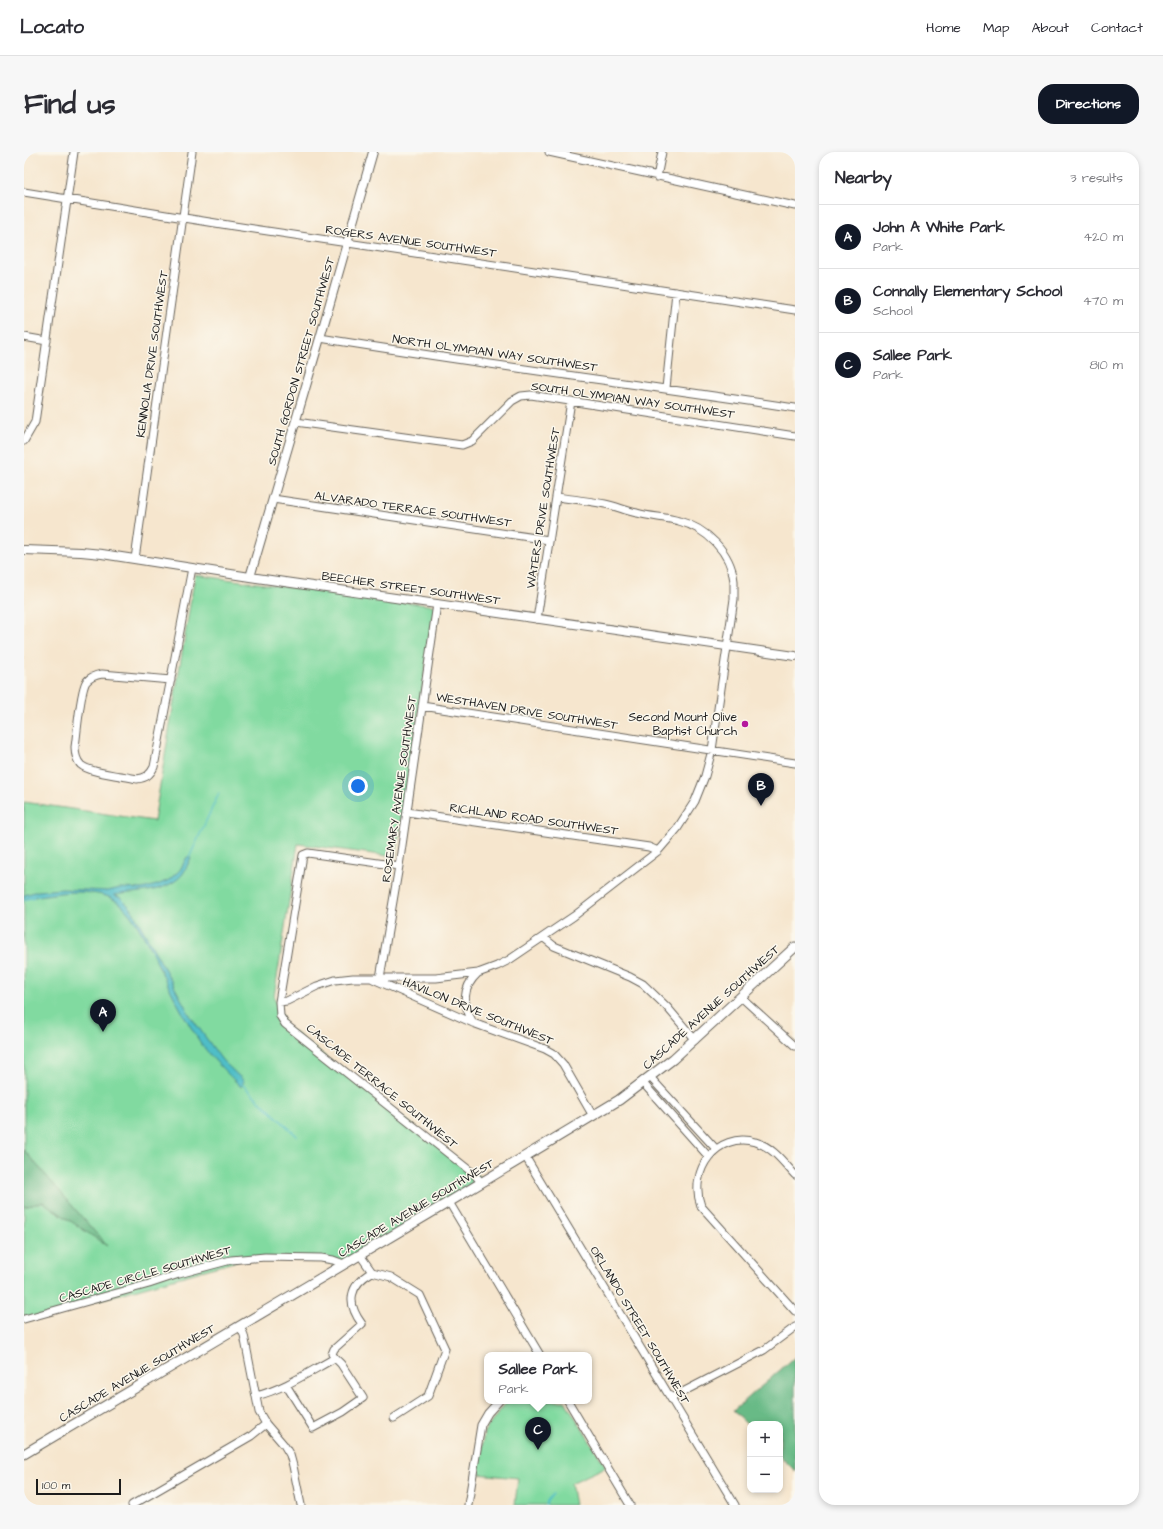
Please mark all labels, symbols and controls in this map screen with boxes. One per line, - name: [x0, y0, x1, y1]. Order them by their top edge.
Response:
- text: Locato: [20, 14, 84, 41]
- text: Home: [926, 18, 961, 38]
- text: Map: [983, 18, 1009, 38]
- text: About: [1031, 18, 1069, 38]
- text: Contact: [1091, 18, 1143, 38]
- button: Directions: [1038, 84, 1139, 124]
- text: Find us: [24, 85, 115, 124]
- text: Nearby: [835, 166, 892, 190]
- text: 3 results: [1070, 169, 1123, 187]
- text: John A White Park: [873, 217, 1005, 238]
- street label: ROGERS AVENUE SOUTHWEST: [324, 221, 498, 262]
- text: A: [844, 228, 852, 246]
- text: 420 m: [1083, 228, 1123, 246]
- text: Park: [873, 238, 903, 256]
- street label: SOUTH GORDON STREET SOUTHWEST: [264, 254, 340, 467]
- street label: KENNOLIA DRIVE SOUTHWEST: [132, 269, 173, 439]
- text: Connally Elementary School: [873, 281, 1062, 302]
- text: B: [843, 292, 853, 310]
- text: 470 m: [1083, 292, 1123, 310]
- text: School: [873, 302, 913, 320]
- street label: NORTH OLYMPIAN WAY SOUTHWEST: [391, 331, 599, 376]
- text: Sallee Park: [873, 345, 952, 366]
- text: C: [843, 356, 853, 374]
- text: 810 m: [1089, 356, 1123, 374]
- text: Park: [873, 366, 903, 384]
- street label: SOUTH OLYMPIAN WAY SOUTHWEST: [530, 378, 736, 423]
- street label: WATERS DRIVE SOUTHWEST: [522, 426, 565, 590]
- street label: ALVARADO TERRACE SOUTHWEST: [313, 487, 513, 532]
- street label: BEECHER STREET SOUTHWEST: [321, 568, 502, 610]
- street label: WESTHAVEN DRIVE SOUTHWEST: [435, 689, 620, 734]
- street label: ROSEMARY AVENUE SOUTHWEST: [378, 694, 421, 883]
- place label: Second Mount Olive Baptist Church: [629, 709, 738, 740]
- marker: Second Mount Olive Baptist Church: [740, 719, 750, 729]
- pin: B: [748, 773, 774, 806]
- your location: [348, 776, 368, 796]
- street label: RICHLAND ROAD SOUTHWEST: [449, 799, 620, 840]
- street label: CASCADE AVENUE SOUTHWEST: [639, 941, 784, 1074]
- street label: HAVILON DRIVE SOUTHWEST: [400, 973, 556, 1050]
- pin: A: [90, 999, 116, 1032]
- street label: CASCADE TERRACE SOUTHWEST: [302, 1020, 461, 1153]
- street label: CASCADE AVENUE SOUTHWEST: [335, 1155, 498, 1262]
- street label: CASCADE CIRCLE SOUTHWEST: [57, 1242, 234, 1307]
- street label: ORLANDO STREET SOUTHWEST: [585, 1243, 694, 1408]
- street label: CASCADE AVENUE SOUTHWEST: [56, 1320, 219, 1427]
- popup: [484, 1352, 592, 1404]
- text: Sallee Park: [499, 1359, 577, 1380]
- text: Park: [499, 1380, 529, 1398]
- pin: C: [525, 1417, 551, 1450]
- map controls: [747, 1421, 783, 1493]
- button: +: [747, 1421, 783, 1457]
- button: −: [747, 1457, 783, 1493]
- scale bar: [36, 1477, 121, 1496]
- text: 100 m: [42, 1478, 70, 1493]

